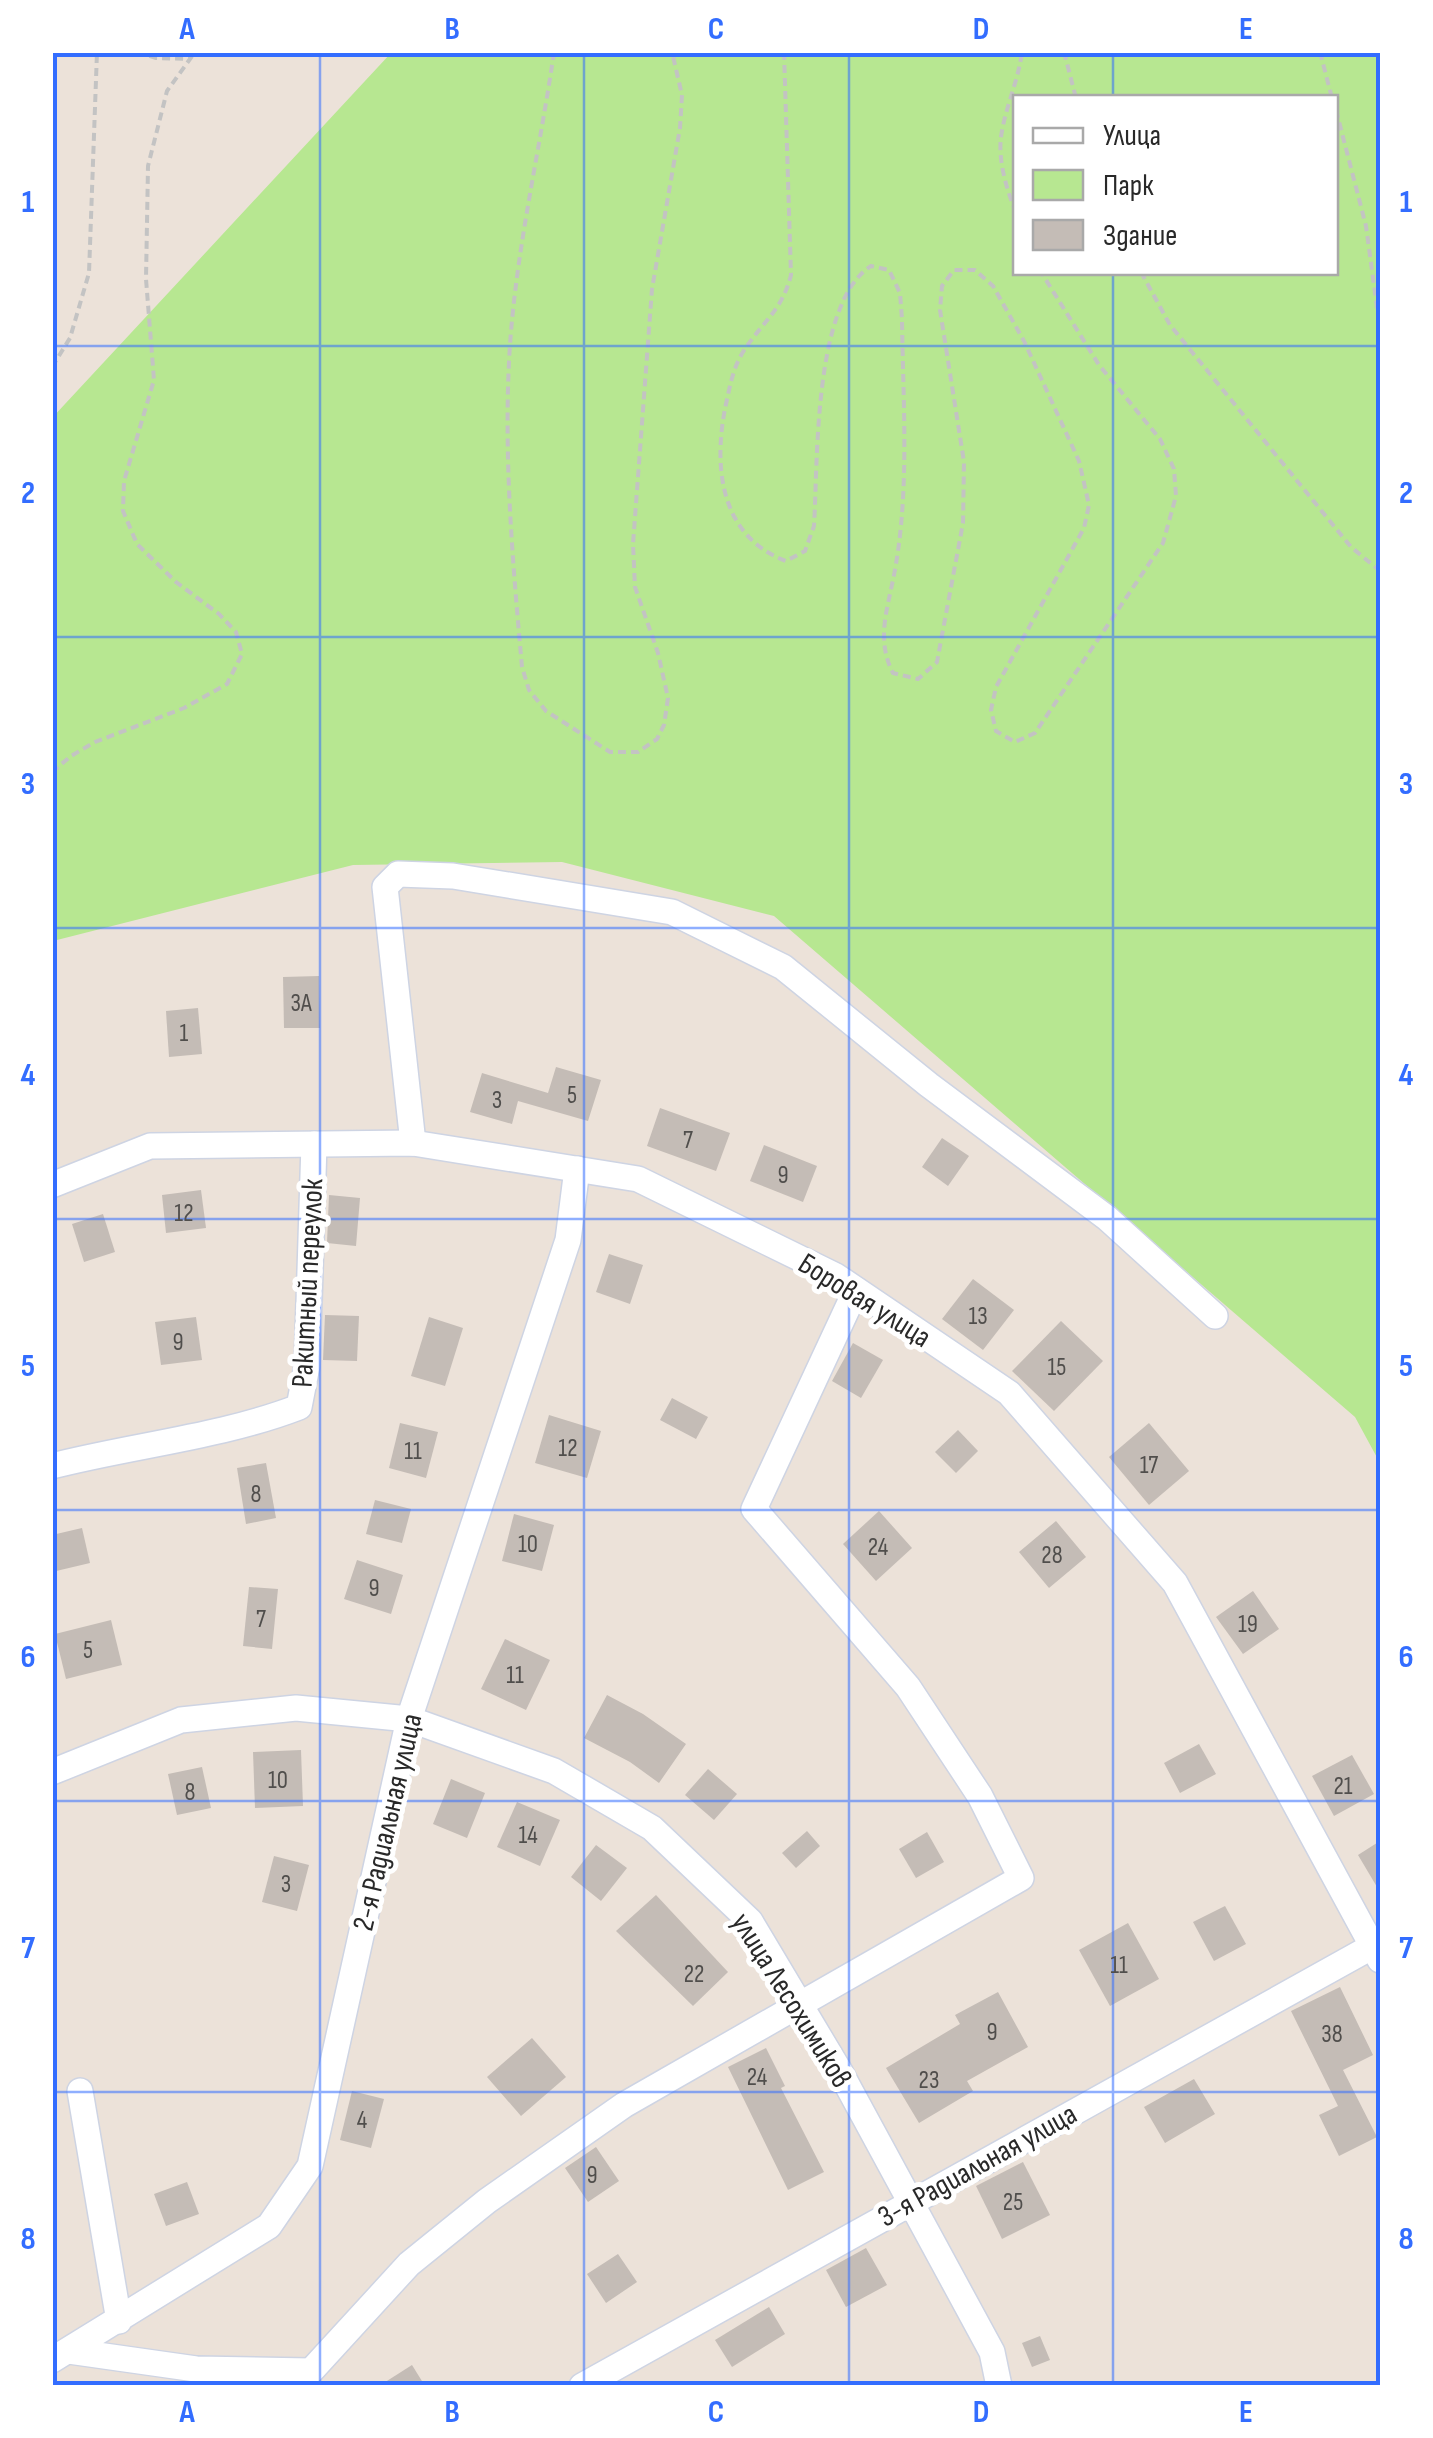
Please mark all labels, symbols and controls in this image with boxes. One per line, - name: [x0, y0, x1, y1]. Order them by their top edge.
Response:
- text: A: [178, 10, 195, 49]
- text: B: [444, 10, 460, 49]
- text: C: [708, 10, 724, 49]
- text: D: [973, 10, 989, 49]
- text: E: [1239, 10, 1253, 49]
- legend: [1013, 95, 1338, 275]
- text: Улица: [1103, 118, 1161, 154]
- text: Парк: [1103, 168, 1154, 204]
- text: 1: [22, 183, 35, 222]
- text: 1: [1400, 183, 1413, 222]
- text: Здание: [1103, 218, 1177, 254]
- text: 2: [21, 474, 35, 513]
- text: 2: [1399, 474, 1413, 513]
- text: 3: [21, 765, 35, 804]
- text: 3: [1399, 765, 1413, 804]
- house number: 3А: [290, 988, 312, 1019]
- house number: 1: [180, 1018, 189, 1049]
- text: 4: [21, 1056, 36, 1095]
- text: 4: [1399, 1056, 1414, 1095]
- house number: 5: [567, 1080, 577, 1111]
- house number: 3: [492, 1085, 502, 1116]
- house number: 7: [683, 1125, 693, 1156]
- house number: 9: [777, 1160, 789, 1191]
- street label: Ракитный переулок: [285, 1177, 331, 1388]
- house number: 12: [174, 1198, 194, 1229]
- street label: Боровая улица: [792, 1246, 937, 1356]
- house number: 13: [968, 1301, 988, 1332]
- house number: 9: [172, 1327, 184, 1358]
- text: 5: [21, 1347, 35, 1386]
- text: 5: [1399, 1347, 1413, 1386]
- house number: 15: [1048, 1352, 1066, 1383]
- house number: 12: [558, 1433, 578, 1464]
- house number: 11: [404, 1436, 422, 1467]
- house number: 17: [1140, 1450, 1158, 1481]
- house number: 8: [251, 1479, 261, 1510]
- house number: 10: [518, 1529, 538, 1560]
- house number: 24: [868, 1532, 888, 1563]
- house number: 28: [1041, 1540, 1063, 1571]
- house number: 9: [368, 1573, 380, 1604]
- house number: 7: [256, 1604, 266, 1635]
- house number: 19: [1238, 1609, 1258, 1640]
- house number: 5: [83, 1635, 93, 1666]
- text: 6: [20, 1638, 36, 1677]
- text: 6: [1398, 1638, 1414, 1677]
- house number: 11: [506, 1660, 524, 1691]
- street label: 2-я Радиальная улица: [346, 1710, 430, 1934]
- house number: 10: [268, 1765, 288, 1796]
- house number: 21: [1333, 1771, 1353, 1802]
- house number: 8: [185, 1777, 195, 1808]
- house number: 14: [518, 1820, 538, 1851]
- house number: 3: [281, 1869, 291, 1900]
- street label: улица Лесохимиков: [723, 1906, 859, 2095]
- text: 7: [21, 1929, 35, 1968]
- text: 7: [1399, 1929, 1413, 1968]
- house number: 11: [1110, 1950, 1128, 1981]
- house number: 22: [684, 1959, 704, 1990]
- house number: 9: [986, 2017, 998, 2048]
- house number: 38: [1321, 2019, 1343, 2050]
- house number: 24: [747, 2062, 767, 2093]
- house number: 23: [919, 2065, 939, 2096]
- street label: 3-я Радиальная улица: [872, 2096, 1083, 2235]
- house number: 4: [357, 2105, 367, 2136]
- house number: 9: [586, 2160, 598, 2191]
- house number: 25: [1003, 2187, 1023, 2218]
- text: 8: [20, 2220, 36, 2259]
- text: 8: [1398, 2220, 1414, 2259]
- text: A: [178, 2393, 195, 2432]
- text: B: [444, 2393, 460, 2432]
- text: C: [708, 2393, 724, 2432]
- text: D: [973, 2393, 989, 2432]
- text: E: [1239, 2393, 1253, 2432]

